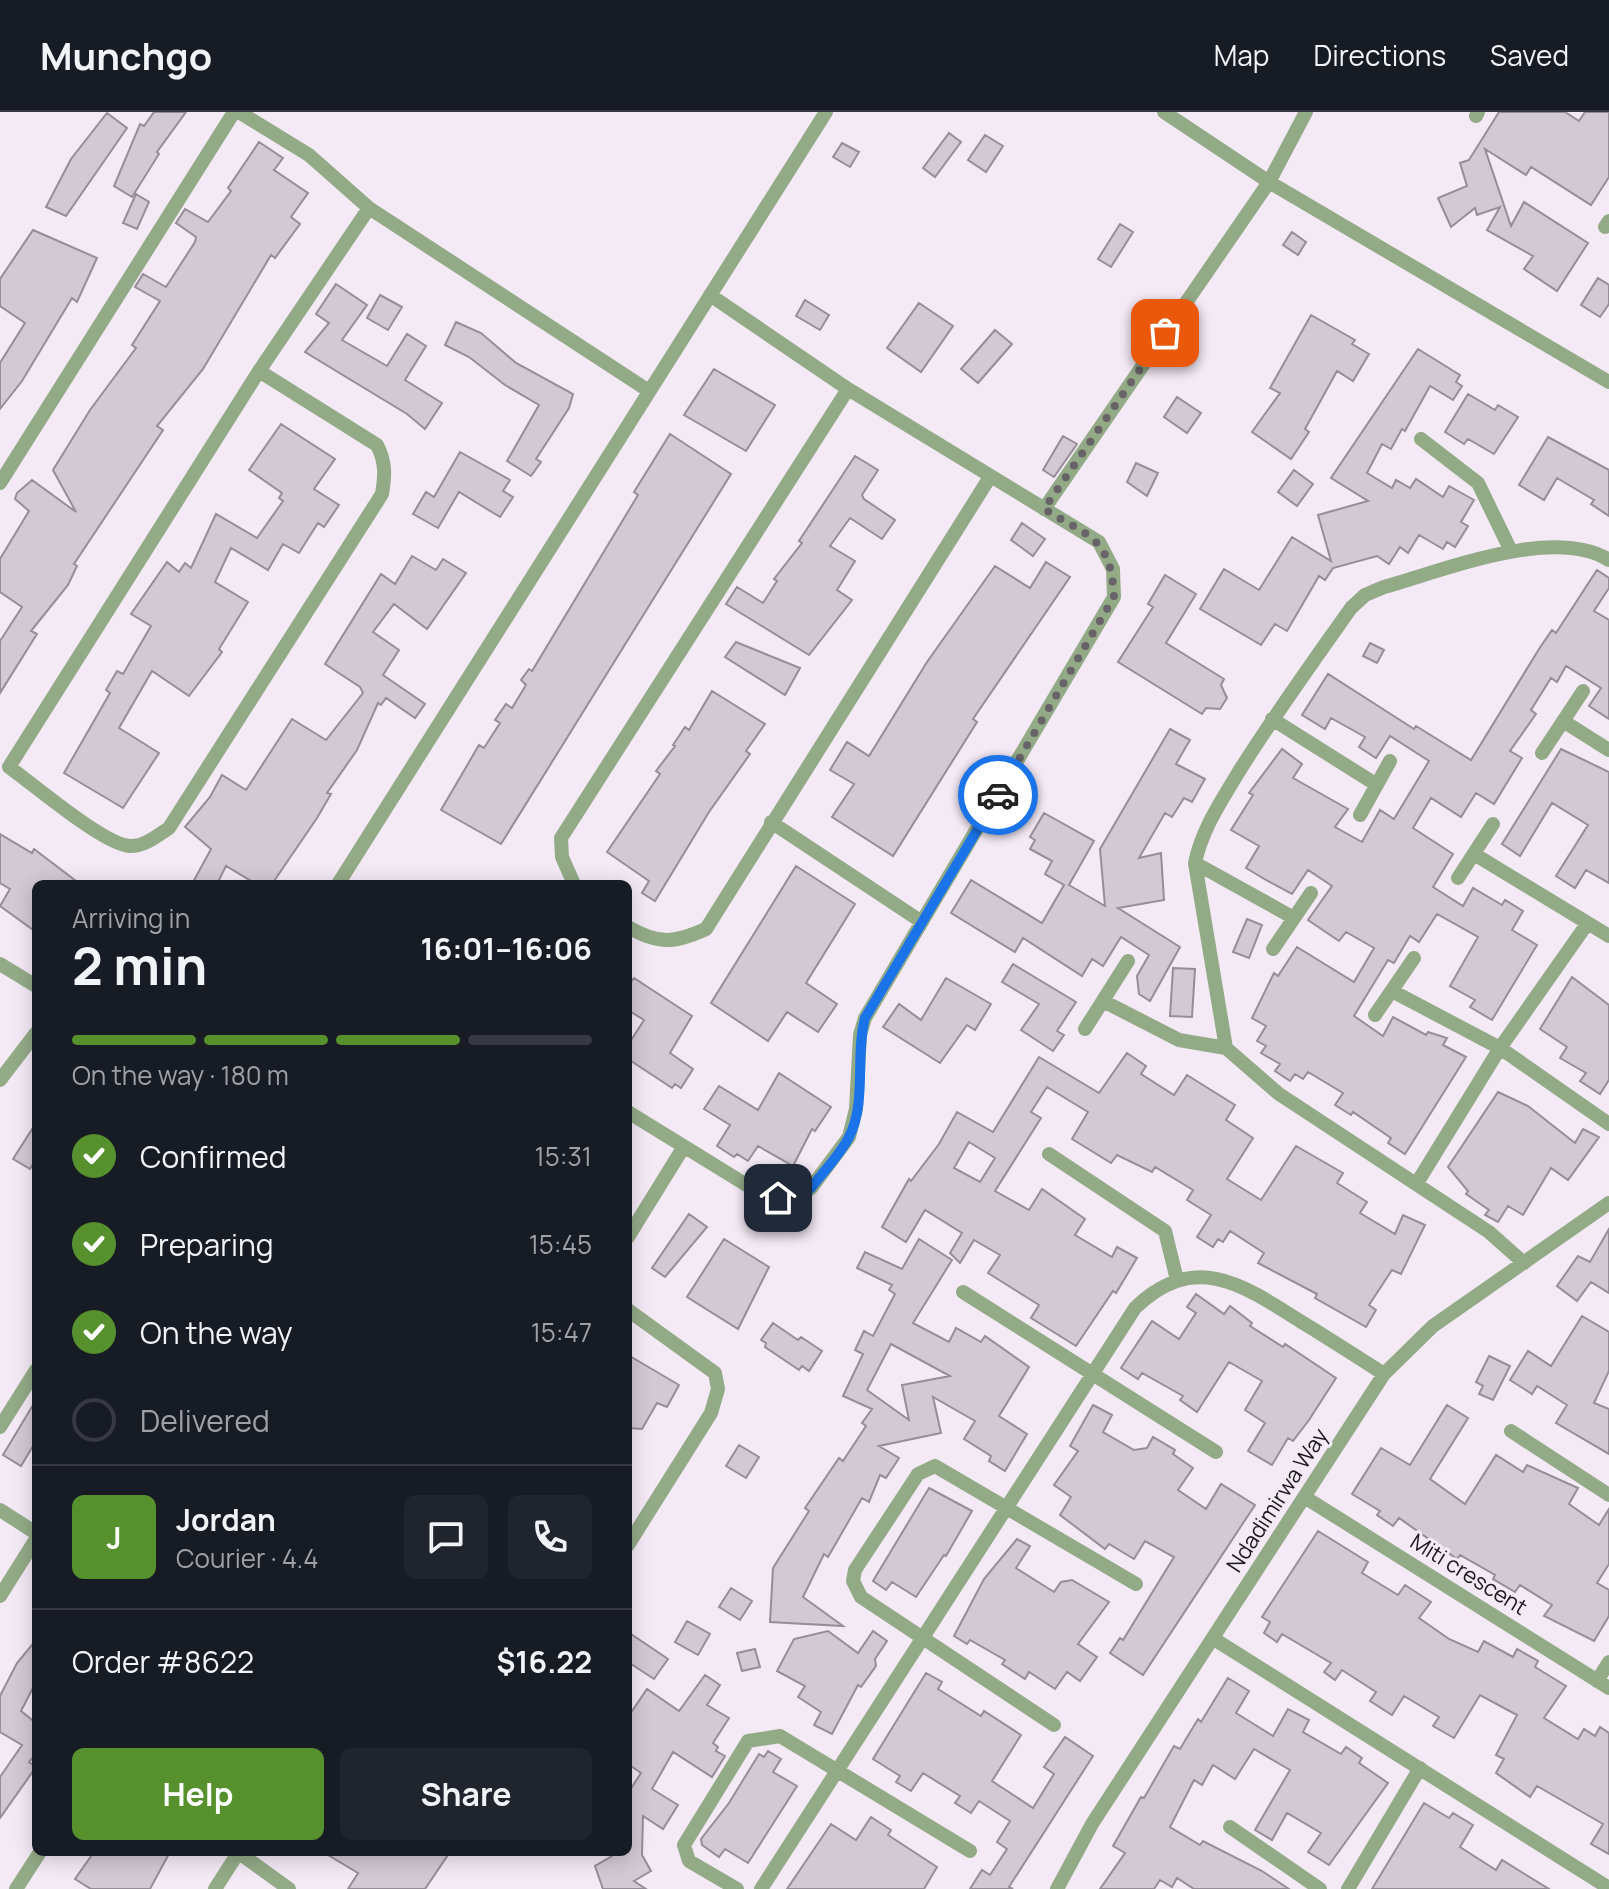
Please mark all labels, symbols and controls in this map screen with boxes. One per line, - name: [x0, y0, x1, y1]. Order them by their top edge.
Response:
- text: Munchgo: [40, 29, 212, 81]
- text: Map: [1214, 36, 1269, 74]
- text: Directions: [1313, 36, 1446, 74]
- text: Saved: [1490, 36, 1569, 74]
- pin: [1131, 299, 1199, 367]
- icon: bag: [1143, 311, 1187, 355]
- courier: [958, 755, 1038, 835]
- icon: car: [976, 773, 1020, 817]
- text: Arriving in: [72, 900, 190, 936]
- text: 16:01–16:06: [421, 928, 592, 969]
- text: 2 min: [72, 930, 207, 1001]
- text: On the way · 180 m: [72, 1057, 289, 1093]
- icon: check: [72, 1134, 116, 1178]
- text: Confirmed: [140, 1136, 287, 1177]
- text: 15:31: [535, 1138, 592, 1174]
- pin: [744, 1164, 812, 1232]
- icon: home: [756, 1176, 800, 1220]
- icon: check: [72, 1222, 116, 1266]
- text: Preparing: [140, 1224, 274, 1265]
- text: 15:45: [529, 1226, 592, 1262]
- icon: check: [72, 1310, 116, 1354]
- text: On the way: [140, 1312, 293, 1353]
- text: 15:47: [531, 1314, 592, 1350]
- text: Delivered: [140, 1400, 270, 1441]
- street label: Ndadimirwa Way: [1219, 1422, 1335, 1578]
- button: chat: [404, 1495, 488, 1579]
- button: phone: [508, 1495, 592, 1579]
- text: Jordan: [176, 1499, 276, 1540]
- text: J: [106, 1517, 122, 1558]
- street label: Miti crescent: [1405, 1526, 1533, 1622]
- text: Courier · 4.4: [176, 1540, 318, 1576]
- text: Order #8622: [72, 1641, 254, 1682]
- text: $16.22: [497, 1641, 592, 1682]
- button: Help: [72, 1748, 324, 1840]
- button: Share: [340, 1748, 592, 1840]

